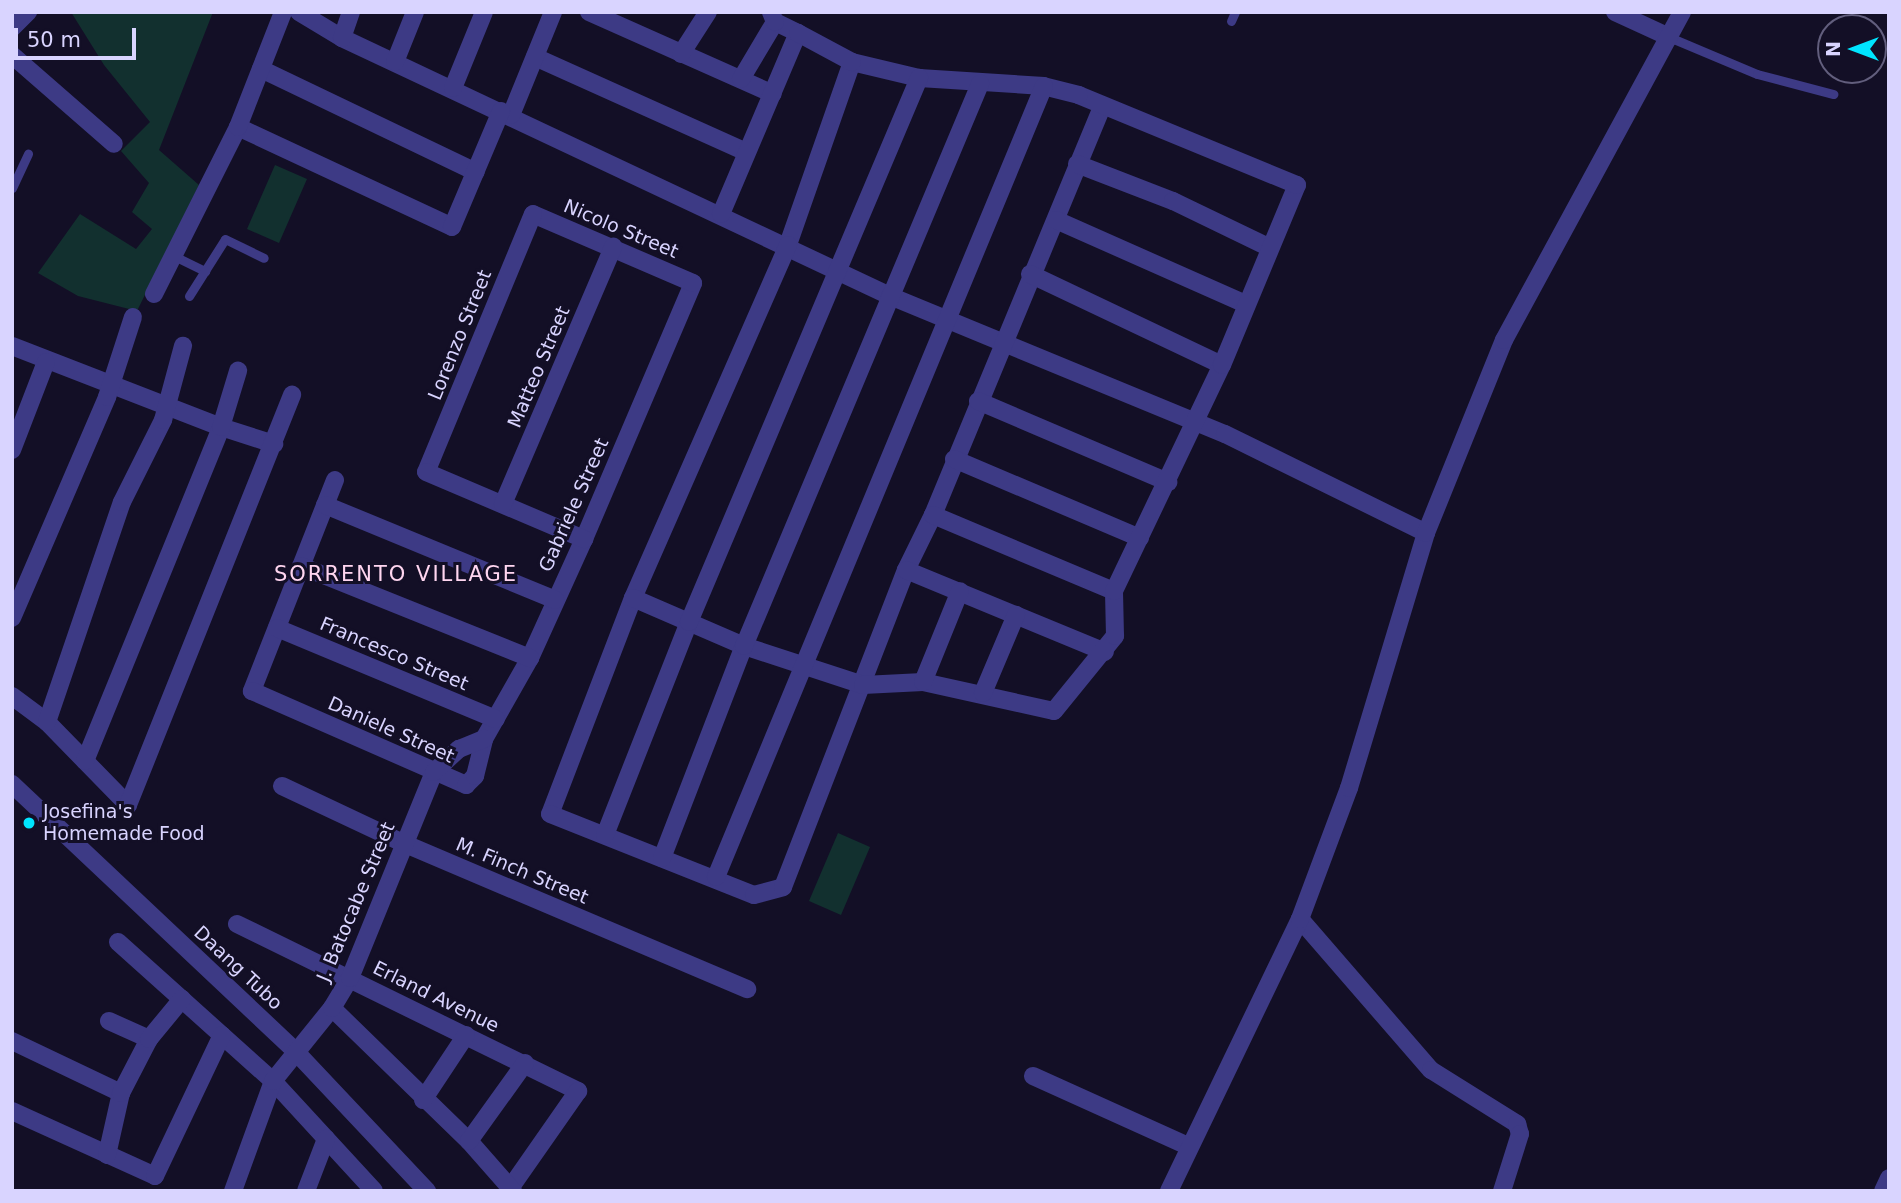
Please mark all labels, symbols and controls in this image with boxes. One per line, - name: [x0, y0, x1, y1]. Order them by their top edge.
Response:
- scale bar: [18, 14, 140, 58]
- north arrow: [1817, 14, 1887, 84]
- text: 50 m: [27, 28, 81, 52]
- text: N: [1822, 41, 1844, 57]
- street label: Nicolo Street: [560, 195, 682, 263]
- street label: Lorenzo Street: [424, 267, 496, 403]
- street label: Matteo Street: [503, 303, 575, 431]
- street label: Gabriele Street: [534, 435, 614, 575]
- district label: SORRENTO VILLAGE: [276, 561, 516, 587]
- street label: Francesco Street: [316, 612, 472, 696]
- street label: Daniele Street: [324, 692, 458, 768]
- place label: Josefina's Homemade Food: [43, 801, 205, 845]
- marker: Josefina's Homemade Food: [21, 815, 37, 831]
- street label: J. Batocabe Street: [312, 819, 400, 985]
- street label: M. Finch Street: [452, 833, 592, 909]
- street label: Daang Tubo: [189, 921, 287, 1015]
- street label: Erland Avenue: [369, 957, 503, 1037]

